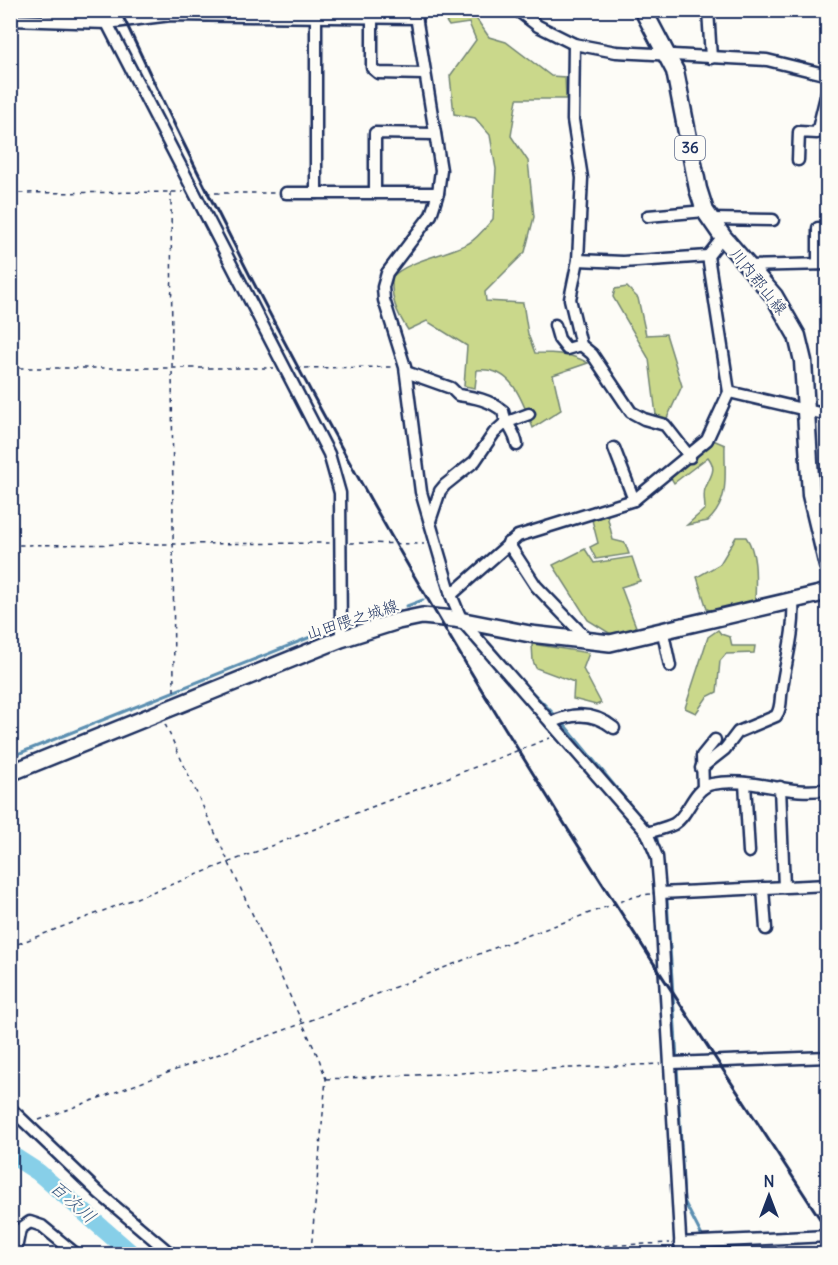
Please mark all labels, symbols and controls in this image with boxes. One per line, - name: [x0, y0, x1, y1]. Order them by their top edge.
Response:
- road number: 36: [675, 136, 705, 160]
- street label: 川内郡山線: [726, 244, 792, 318]
- street label: 山田隈之城線: [303, 595, 401, 643]
- north arrow: [739, 1166, 799, 1226]
- text: N: [763, 1171, 775, 1191]
- water label: 百次川: [45, 1175, 101, 1228]

